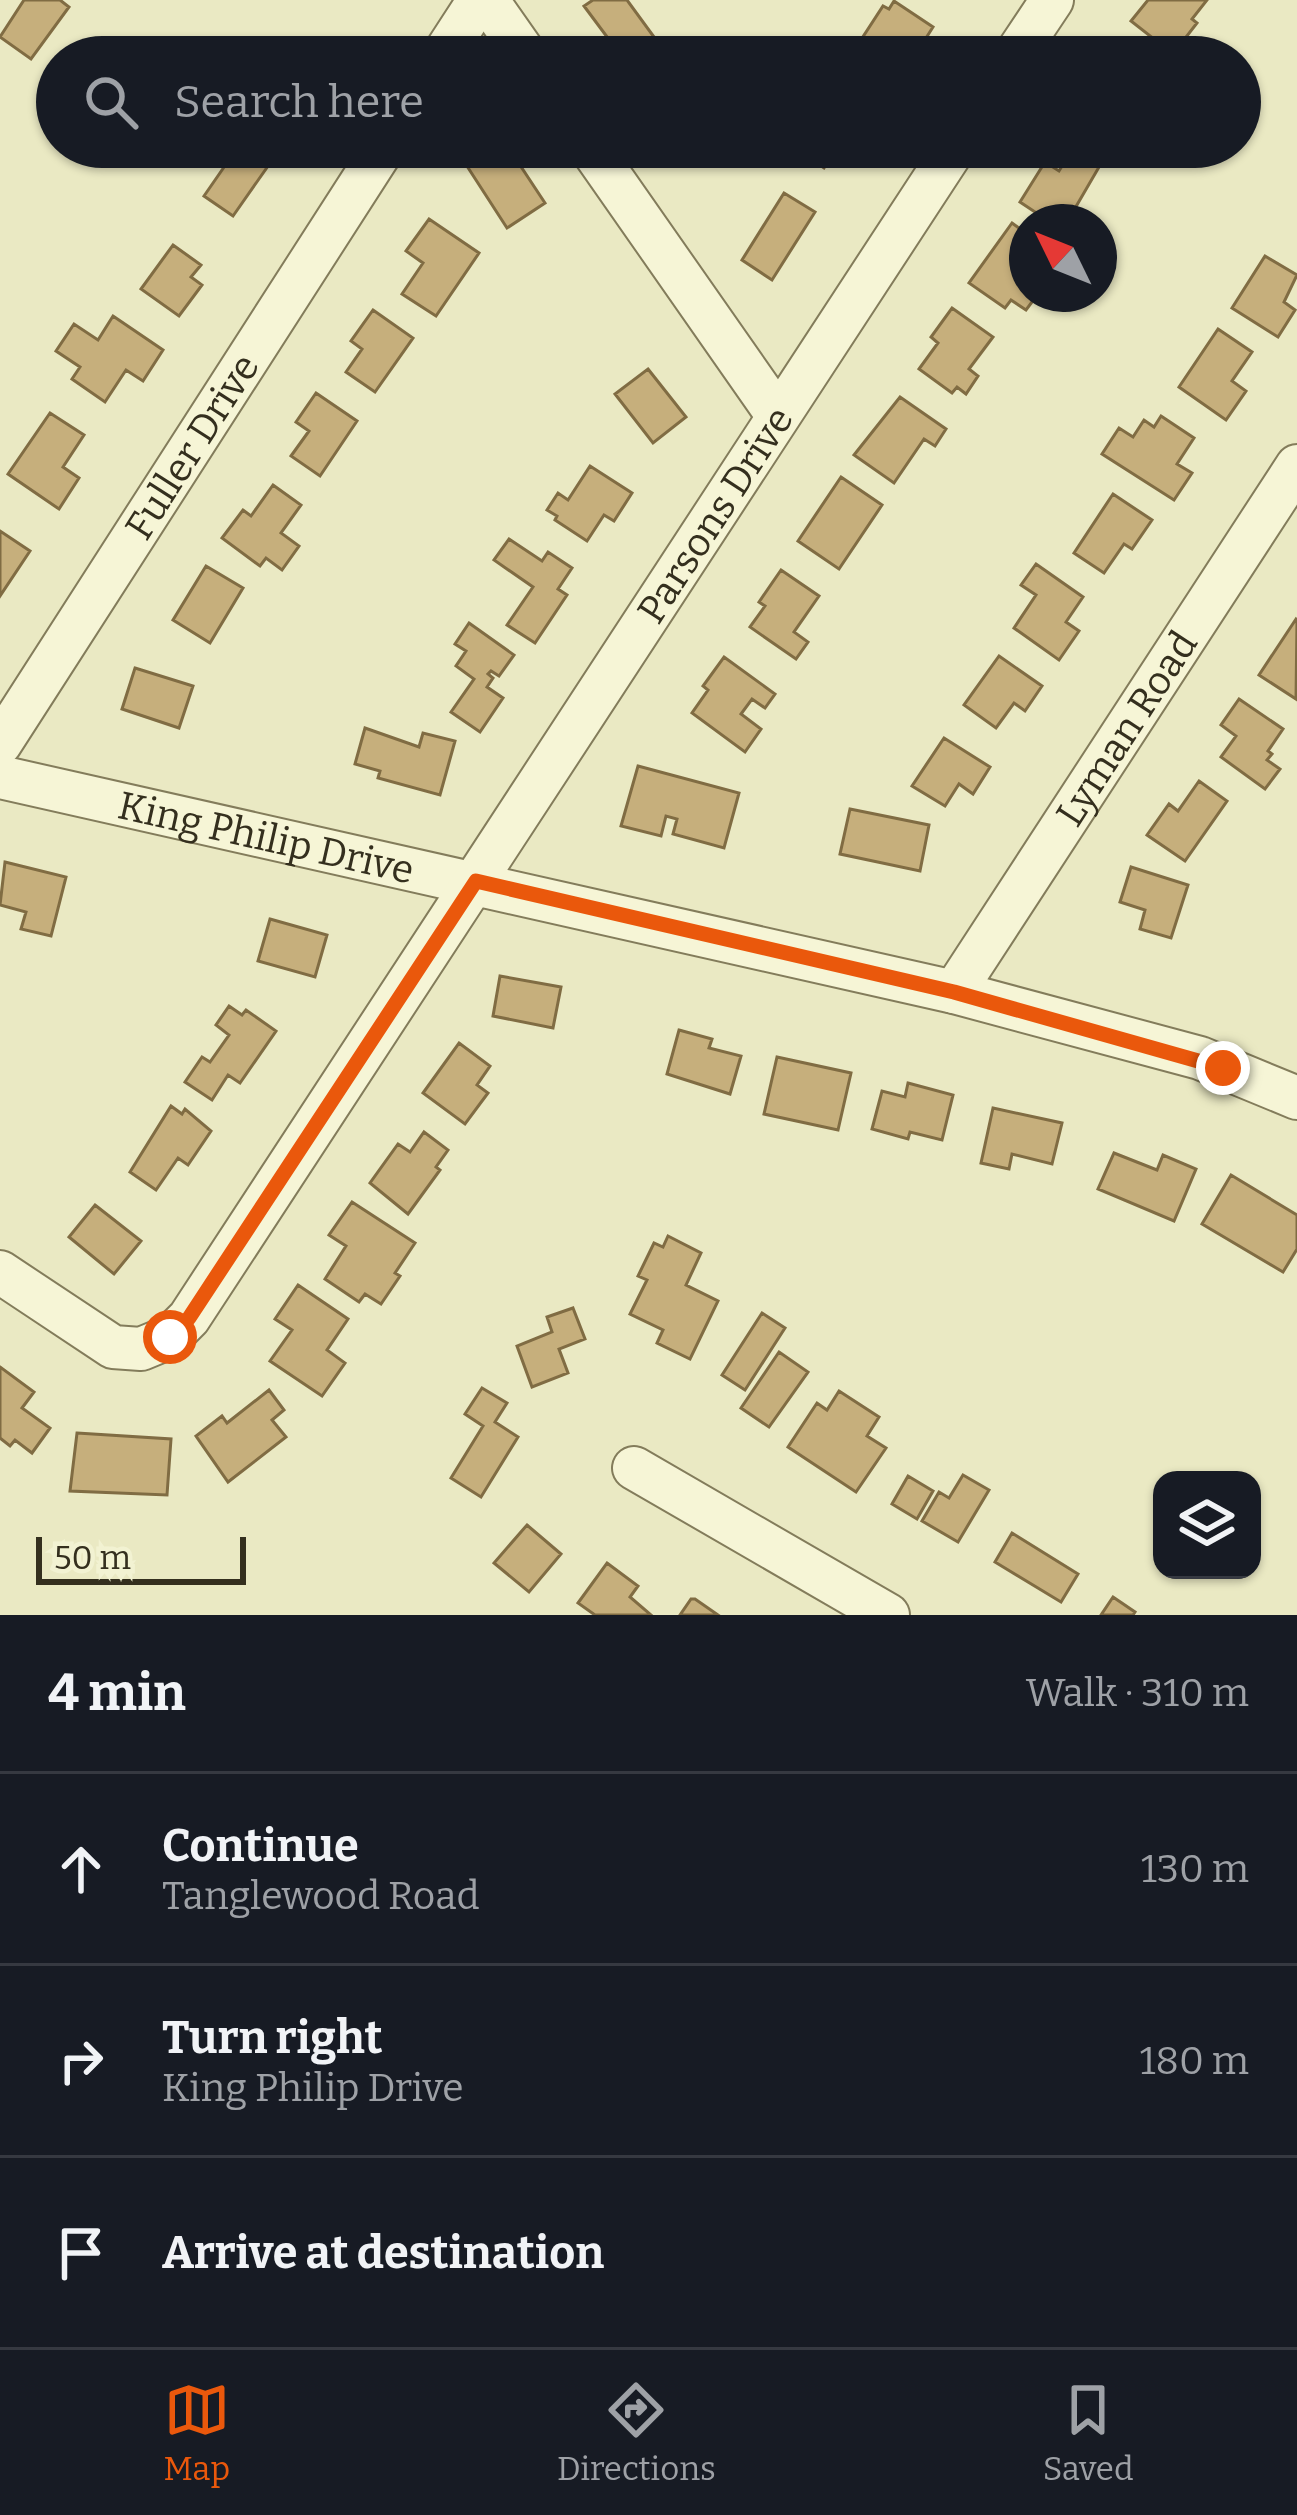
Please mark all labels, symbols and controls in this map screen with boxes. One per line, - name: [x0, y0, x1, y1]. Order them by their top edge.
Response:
- search box: [36, 36, 1261, 168]
- icon: search: [78, 69, 144, 135]
- text: Search here: [174, 75, 424, 129]
- north arrow: [1009, 204, 1117, 312]
- street label: Fuller Drive: [116, 346, 269, 548]
- street label: Parsons Drive: [628, 398, 803, 632]
- street label: Lyman Road: [1047, 623, 1207, 835]
- street label: King Philip Drive: [114, 782, 418, 894]
- route end: [1196, 1041, 1250, 1095]
- route start: [143, 1310, 197, 1364]
- map controls: [1153, 1471, 1261, 1579]
- button: layers: [1153, 1471, 1261, 1579]
- scale bar: [36, 1531, 246, 1584]
- text: 50 m: [54, 1538, 131, 1578]
- text: 4 min: [48, 1662, 186, 1724]
- text: Walk · 310 m: [1026, 1670, 1249, 1716]
- text: Continue: [162, 1819, 359, 1873]
- icon: ahead: [48, 1836, 114, 1902]
- text: 130 m: [1141, 1846, 1249, 1892]
- text: Tanglewood Road: [162, 1873, 480, 1919]
- text: Turn right: [162, 2011, 382, 2065]
- icon: right: [48, 2028, 114, 2094]
- text: 180 m: [1140, 2038, 1249, 2084]
- text: King Philip Drive: [162, 2065, 464, 2111]
- icon: arrive: [48, 2220, 114, 2286]
- text: Arrive at destination: [162, 2226, 604, 2280]
- tab: Map: [164, 2377, 230, 2489]
- tab: Directions: [557, 2377, 716, 2489]
- tab: Saved: [1043, 2377, 1133, 2489]

